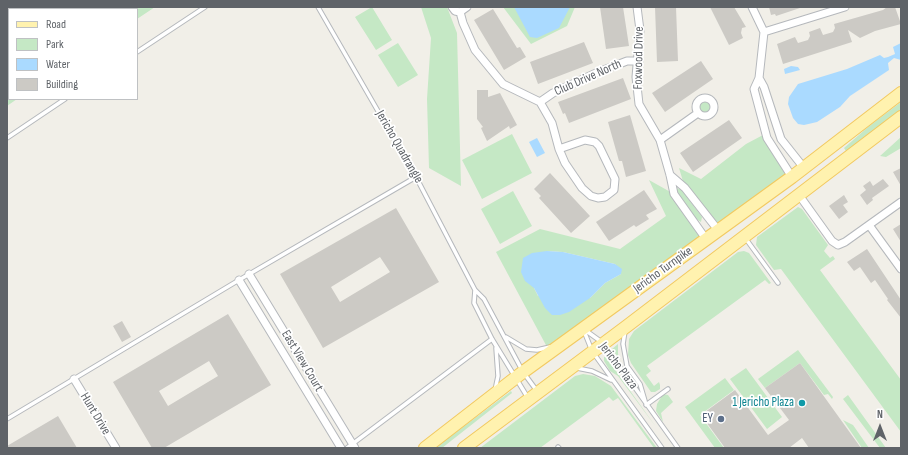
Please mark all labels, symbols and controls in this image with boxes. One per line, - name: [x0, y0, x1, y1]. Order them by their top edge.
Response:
- legend: [8, 8, 138, 100]
- text: Road: [46, 17, 66, 32]
- street label: Foxwood Drive: [631, 26, 647, 90]
- text: Park: [46, 37, 64, 52]
- street label: Club Drive North: [552, 56, 624, 100]
- text: Water: [46, 57, 70, 72]
- text: Building: [46, 77, 78, 92]
- street label: Jericho Quadrangle: [372, 108, 426, 186]
- street label: Jericho Turnpike: [630, 243, 696, 297]
- street label: East View Court: [278, 328, 326, 394]
- street label: Jericho Plaza: [595, 339, 641, 393]
- street label: Hunt Drive: [76, 390, 114, 438]
- place label: 1 Jericho Plaza: [733, 395, 794, 411]
- marker: 1 Jericho Plaza: [797, 398, 807, 408]
- north arrow: [860, 407, 900, 447]
- text: N: [877, 408, 883, 421]
- place label: EY: [702, 411, 713, 427]
- marker: EY: [716, 414, 726, 424]

